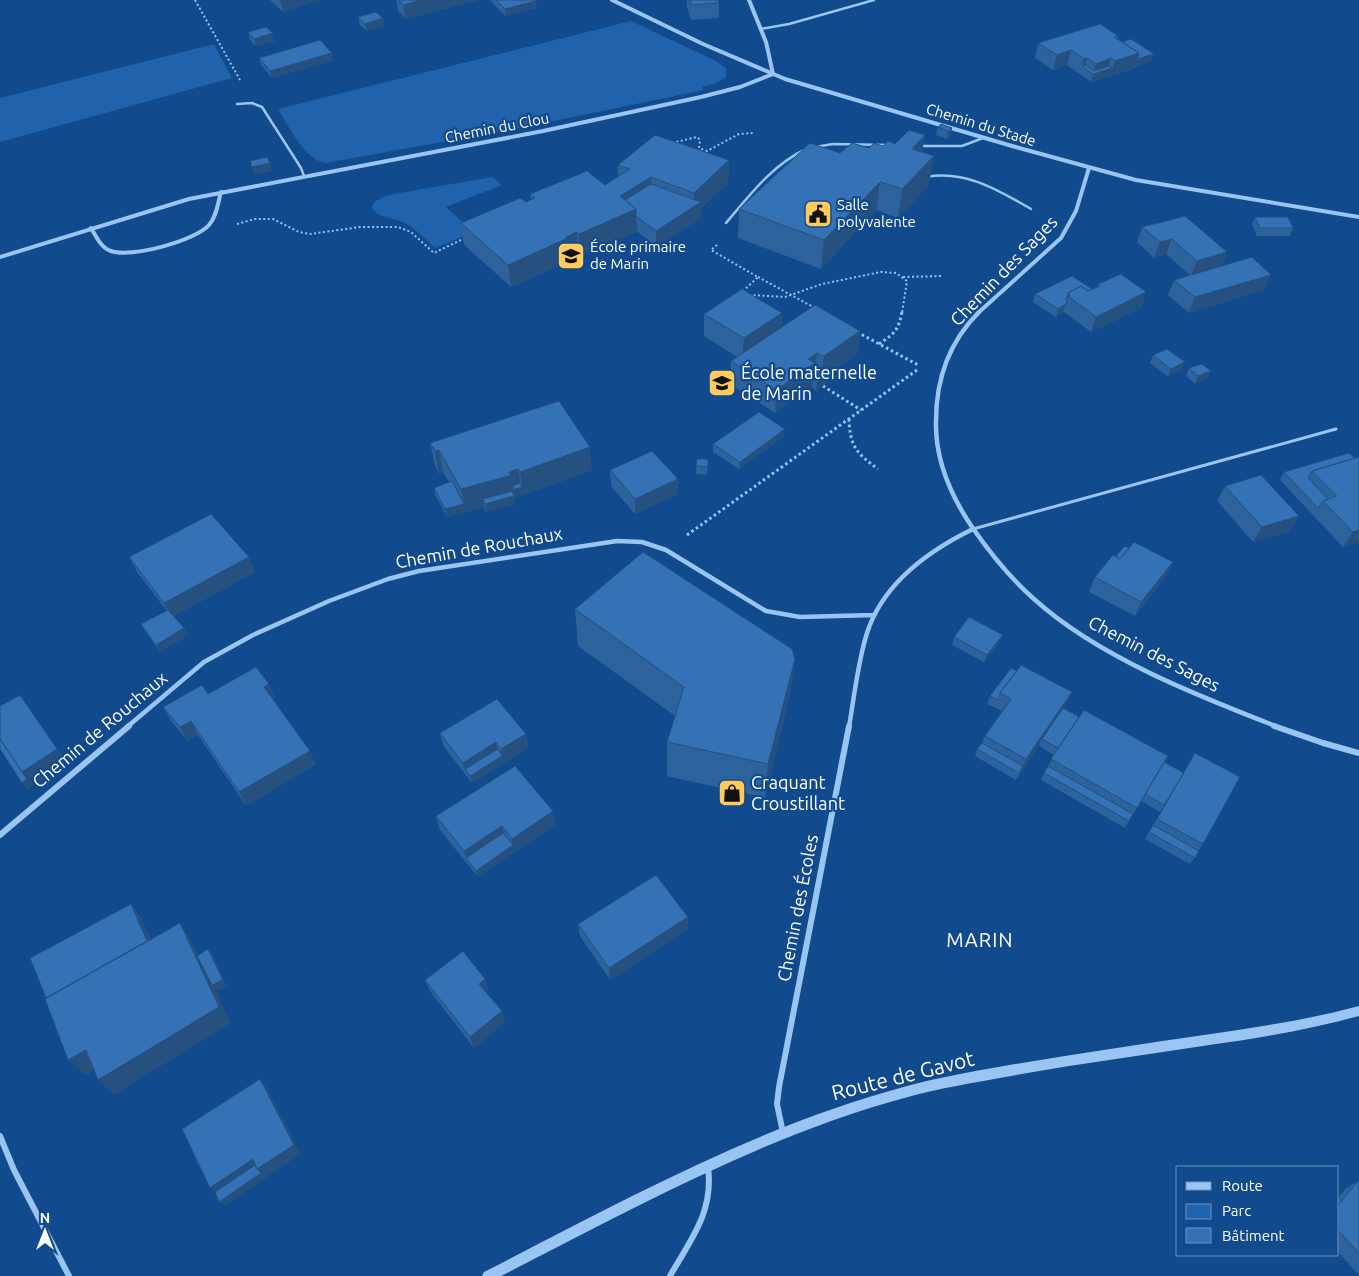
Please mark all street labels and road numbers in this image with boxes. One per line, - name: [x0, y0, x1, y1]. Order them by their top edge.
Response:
- street label: Chemin du Stade: [924, 100, 1038, 149]
- street label: Chemin du Clou: [443, 109, 550, 146]
- street label: Chemin des Sages: [946, 211, 1061, 329]
- street label: Chemin de Rouchaux: [394, 522, 564, 572]
- street label: Chemin des Sages: [1085, 611, 1224, 695]
- street label: Chemin de Rouchaux: [28, 667, 171, 791]
- street label: Chemin des Écoles: [772, 832, 821, 983]
- street label: Route de Gavot: [829, 1046, 977, 1104]

